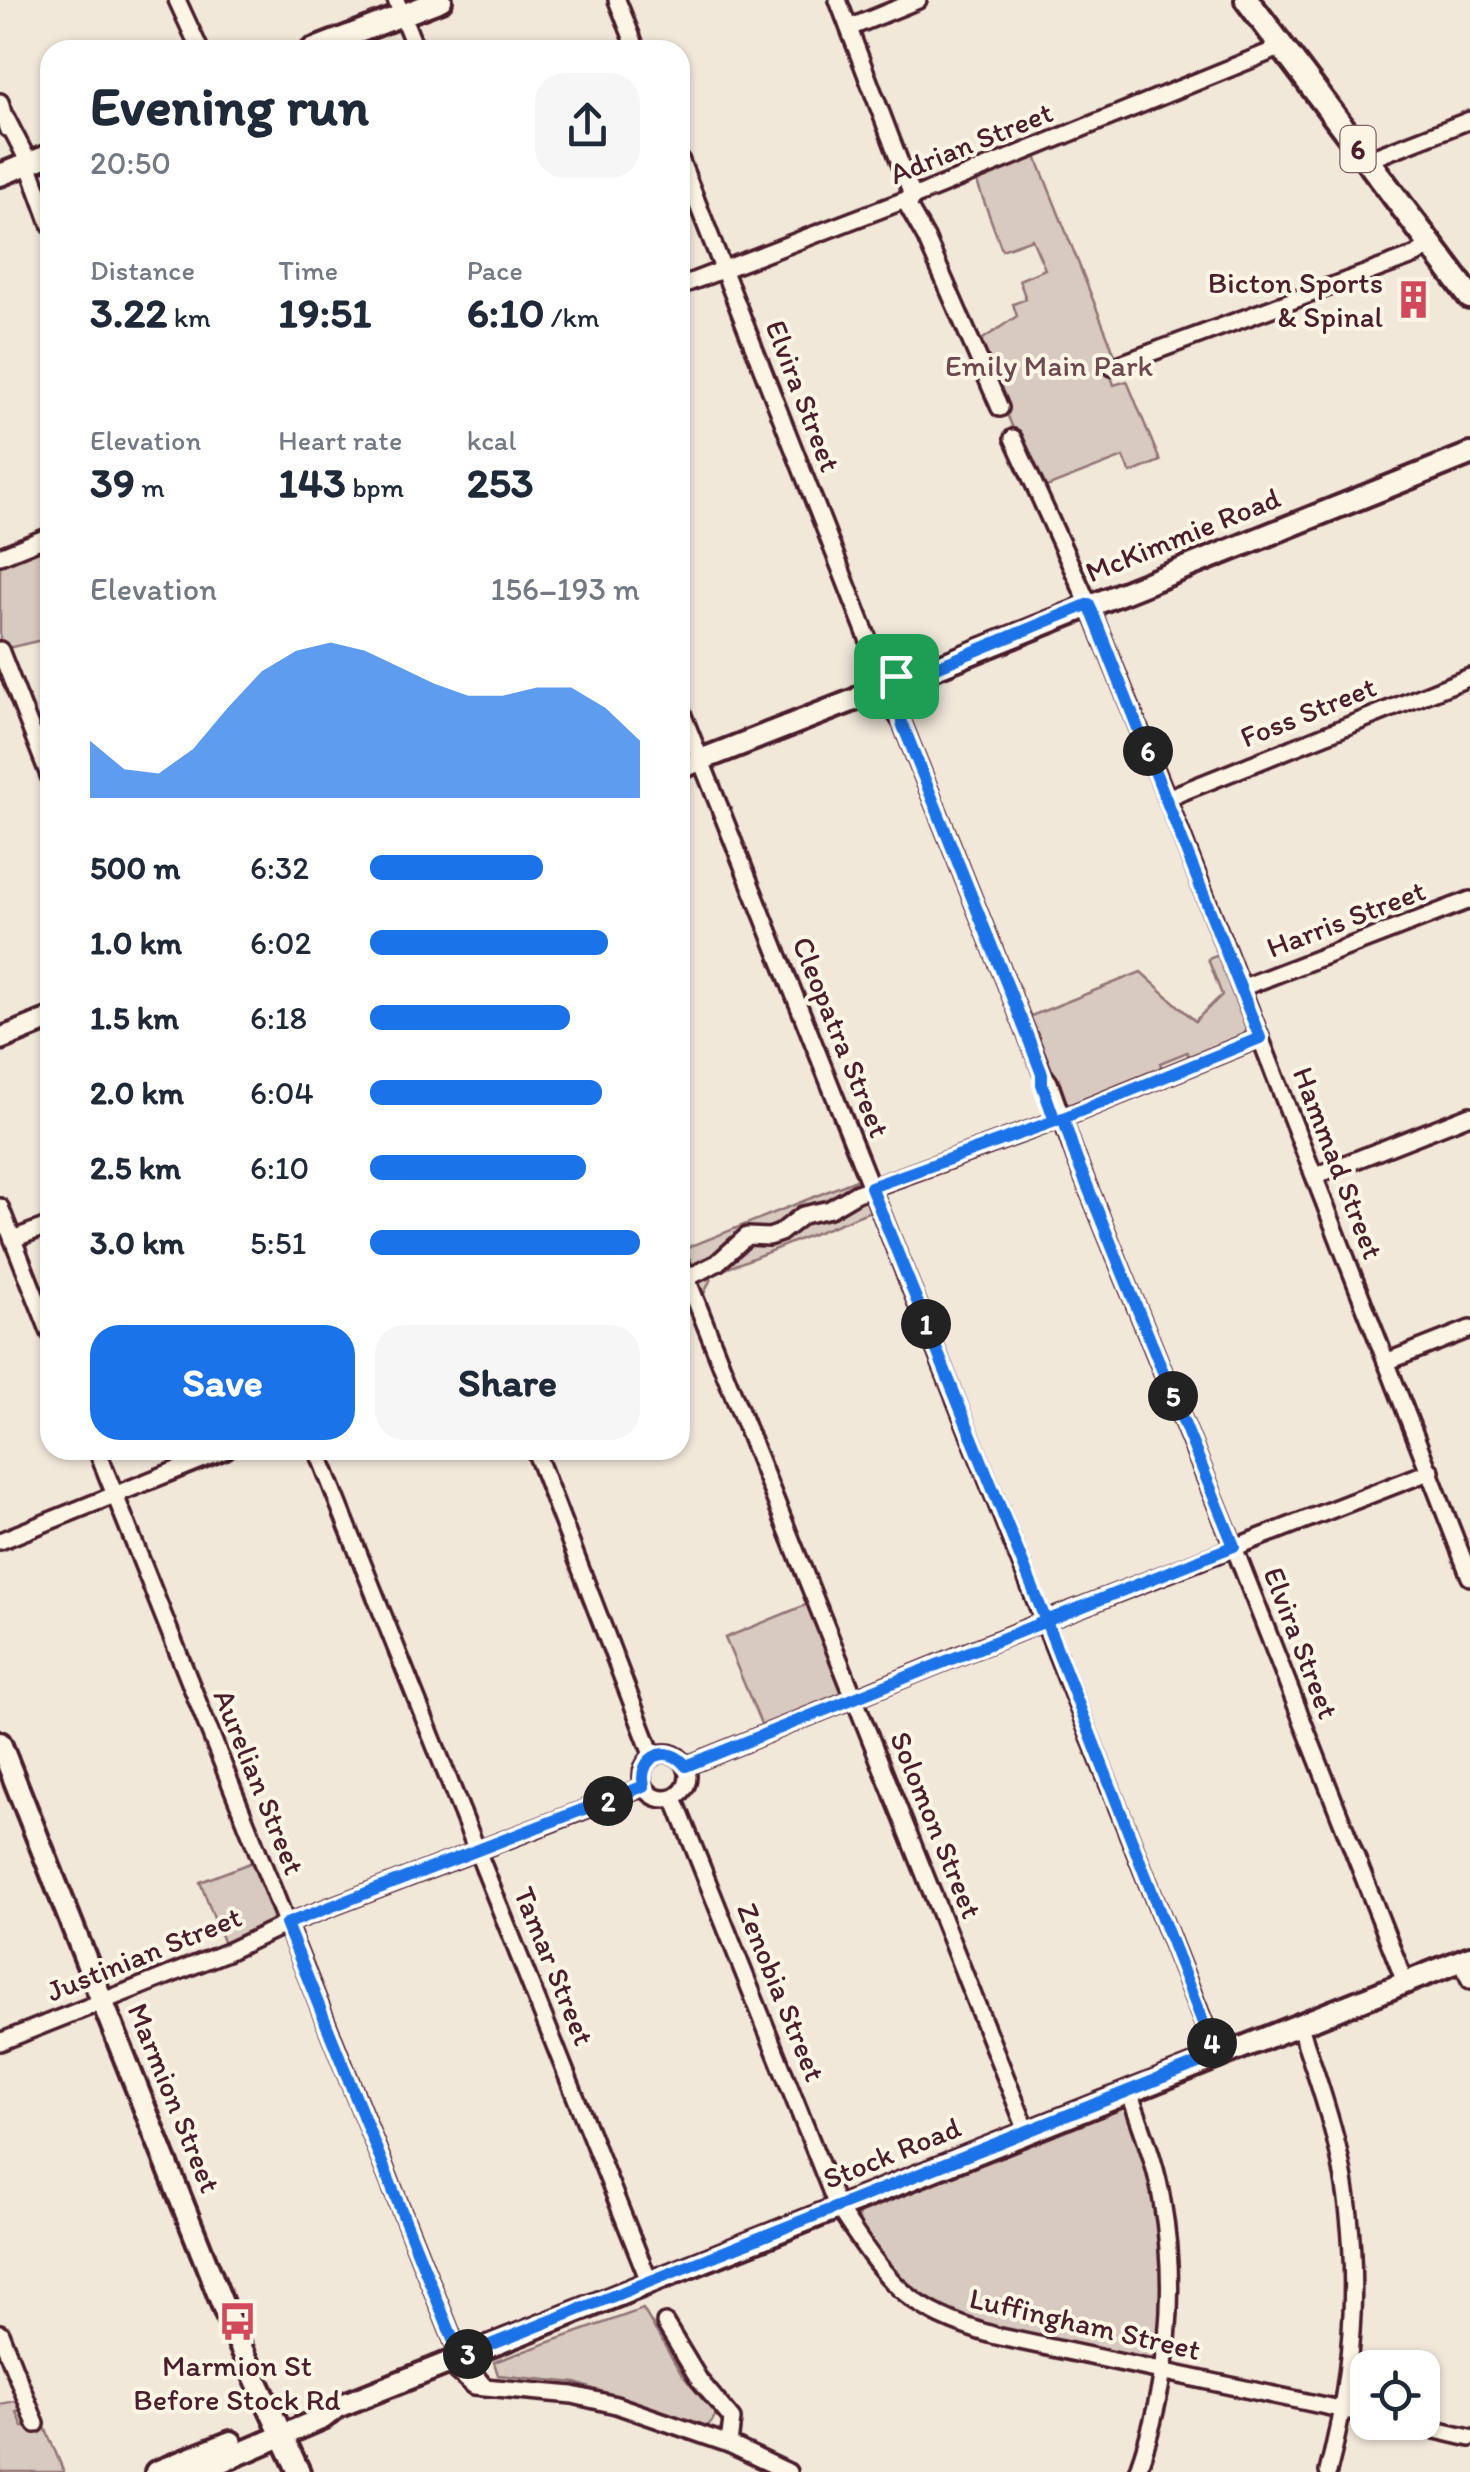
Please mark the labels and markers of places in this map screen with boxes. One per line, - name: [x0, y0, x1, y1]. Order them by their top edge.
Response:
- place label: Bicton Sports & Spinal: [1208, 264, 1384, 335]
- building icon: Bicton Sports & Spinal: [1392, 279, 1434, 321]
- pin: [854, 634, 939, 719]
- pin: 6: [1123, 726, 1173, 776]
- pin: 1: [901, 1299, 951, 1349]
- pin: 5: [1148, 1371, 1198, 1421]
- pin: 2: [583, 1776, 633, 1826]
- pin: 4: [1187, 2018, 1237, 2068]
- bus stop icon: Marmion St Before Stock Rd: [216, 2301, 258, 2343]
- pin: 3: [443, 2329, 493, 2379]
- place label: Marmion St Before Stock Rd: [133, 2347, 341, 2418]

